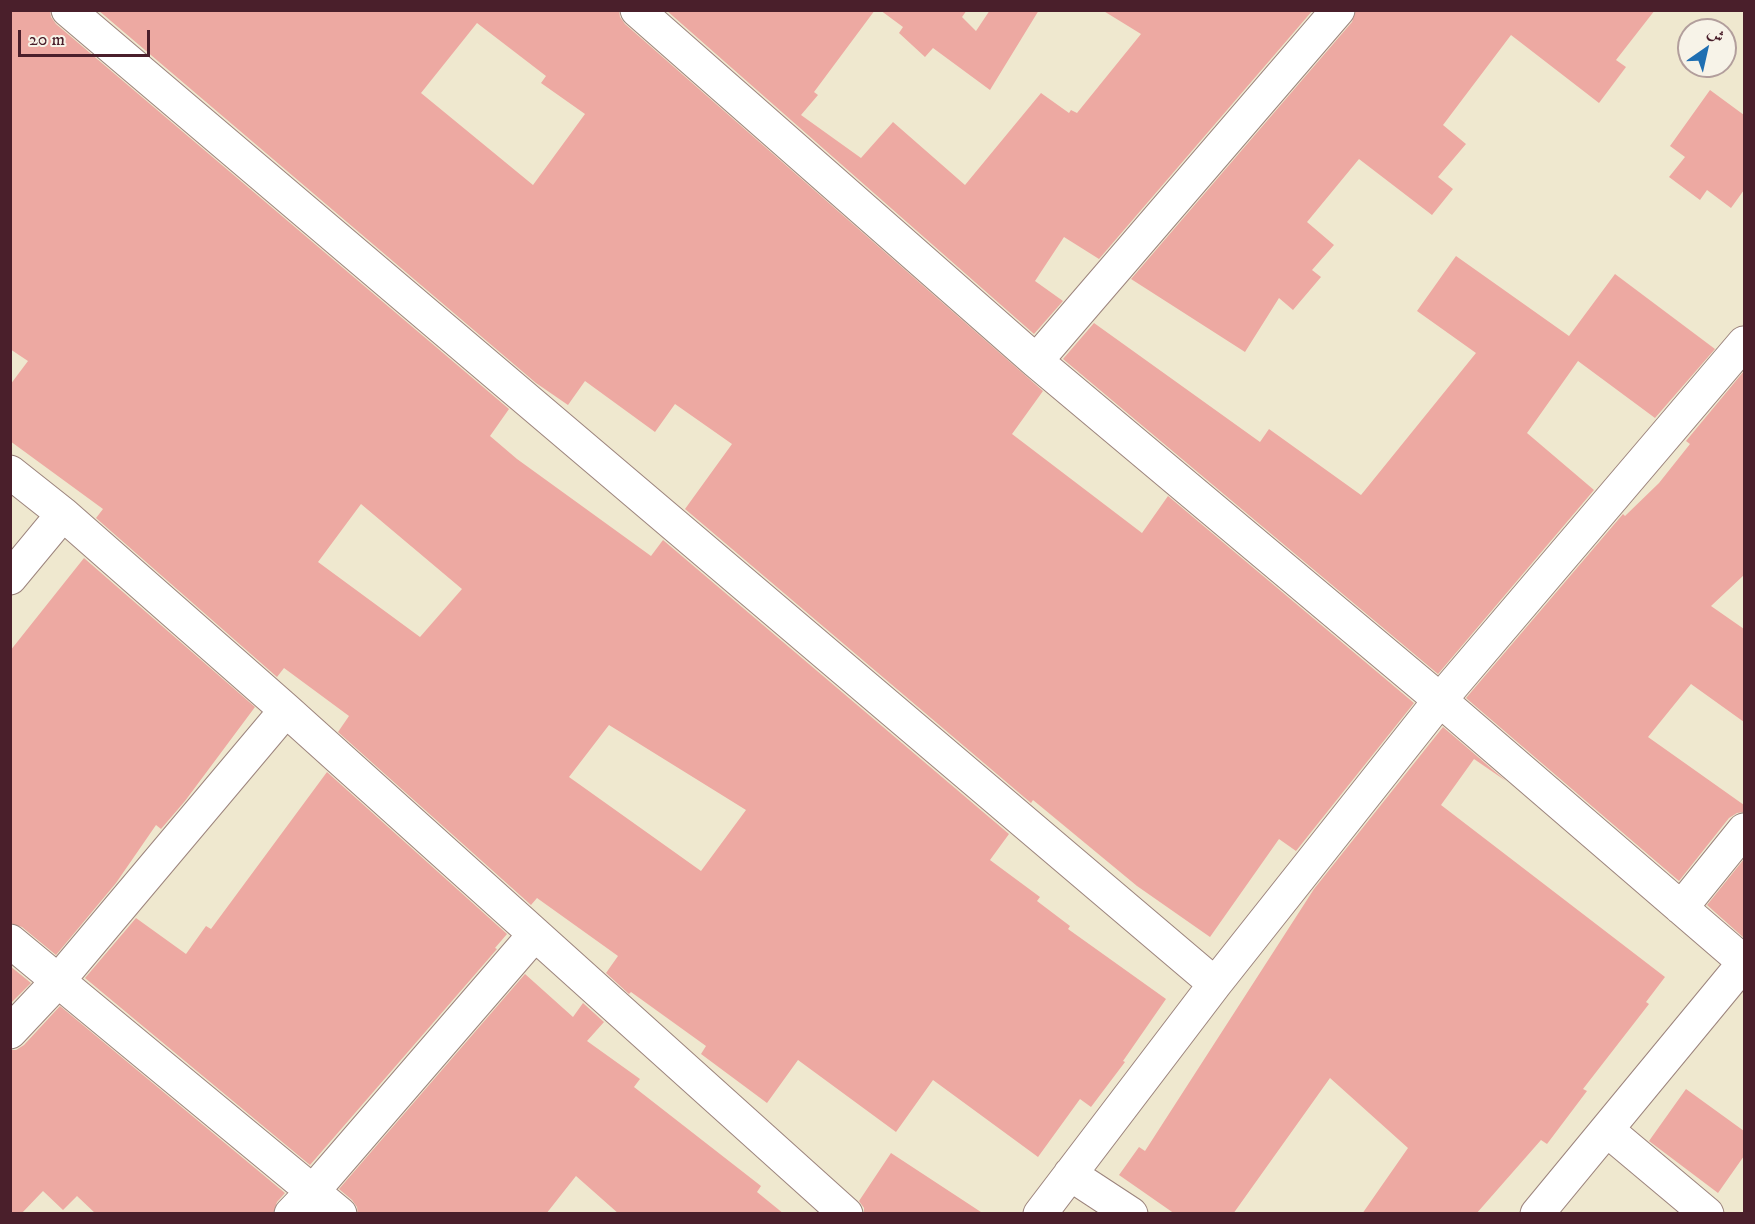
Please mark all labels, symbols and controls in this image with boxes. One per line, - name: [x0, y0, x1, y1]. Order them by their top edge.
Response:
- scale bar: [21, 18, 153, 56]
- north arrow: [1677, 18, 1737, 78]
- text: ش: [1704, 22, 1728, 47]
- text: 20 m: [29, 29, 65, 51]

